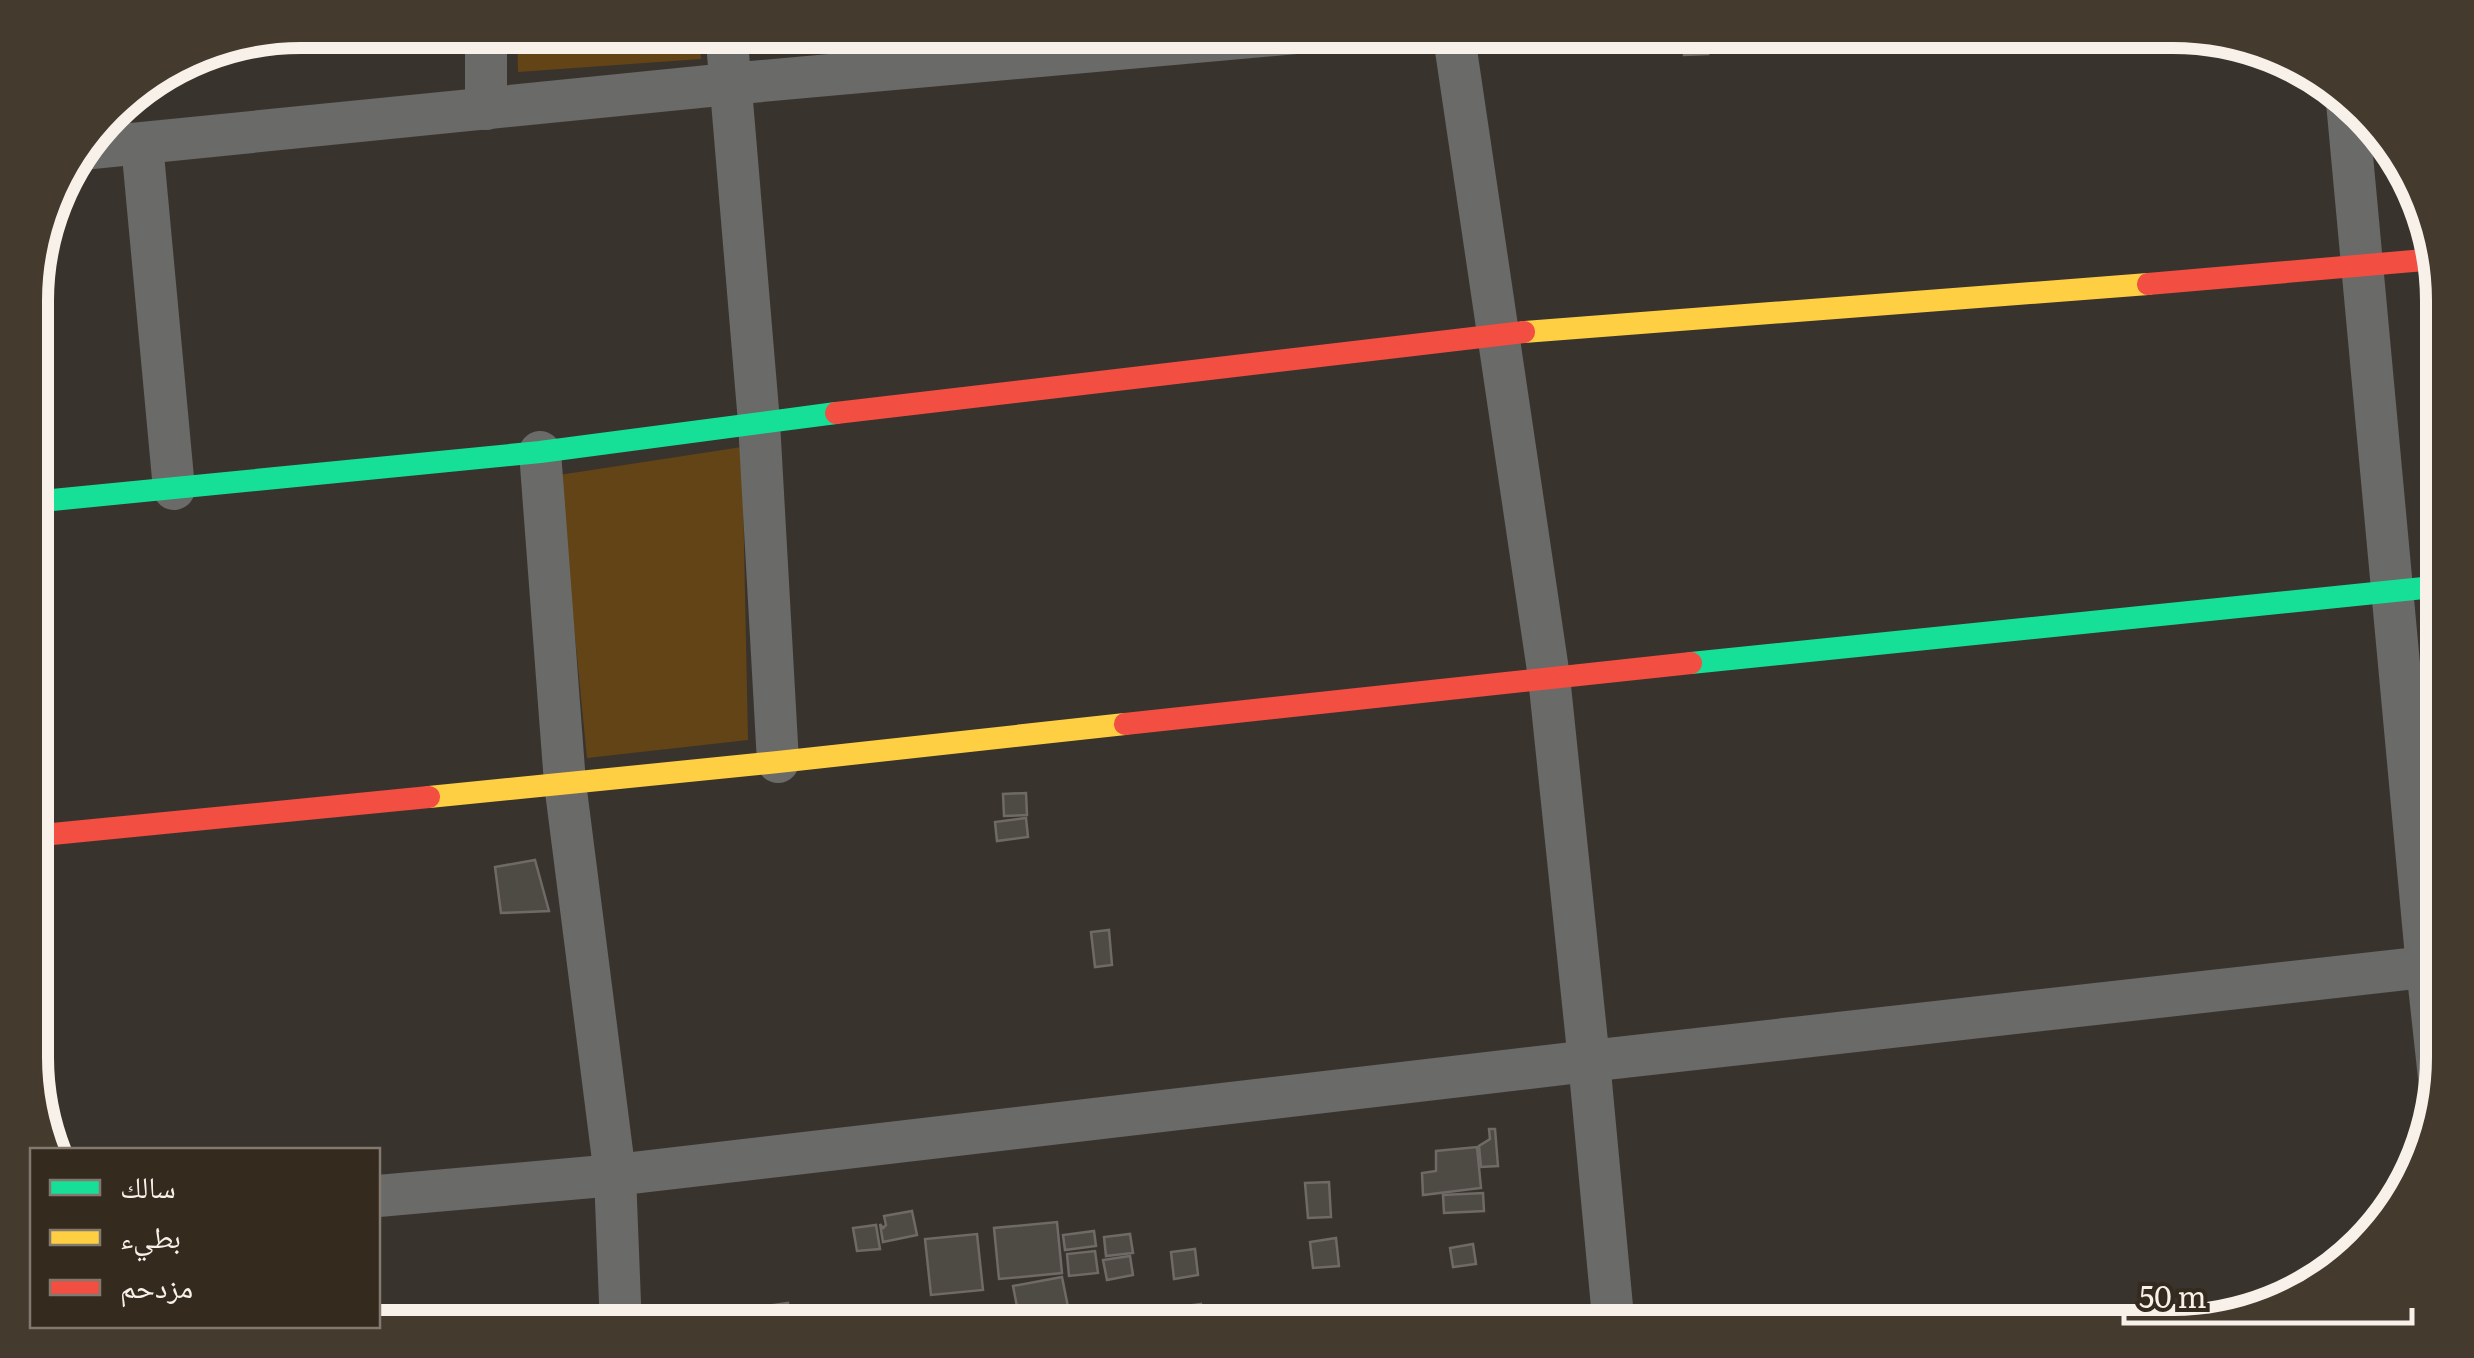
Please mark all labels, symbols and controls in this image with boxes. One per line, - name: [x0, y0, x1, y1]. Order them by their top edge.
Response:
- legend: [30, 1148, 380, 1328]
- text: سالك: [120, 1163, 176, 1207]
- text: بطيء: [120, 1213, 181, 1262]
- text: مزدحم: [120, 1263, 193, 1308]
- scale bar: [2124, 1263, 2412, 1325]
- text: 50 m: [2139, 1273, 2207, 1317]

